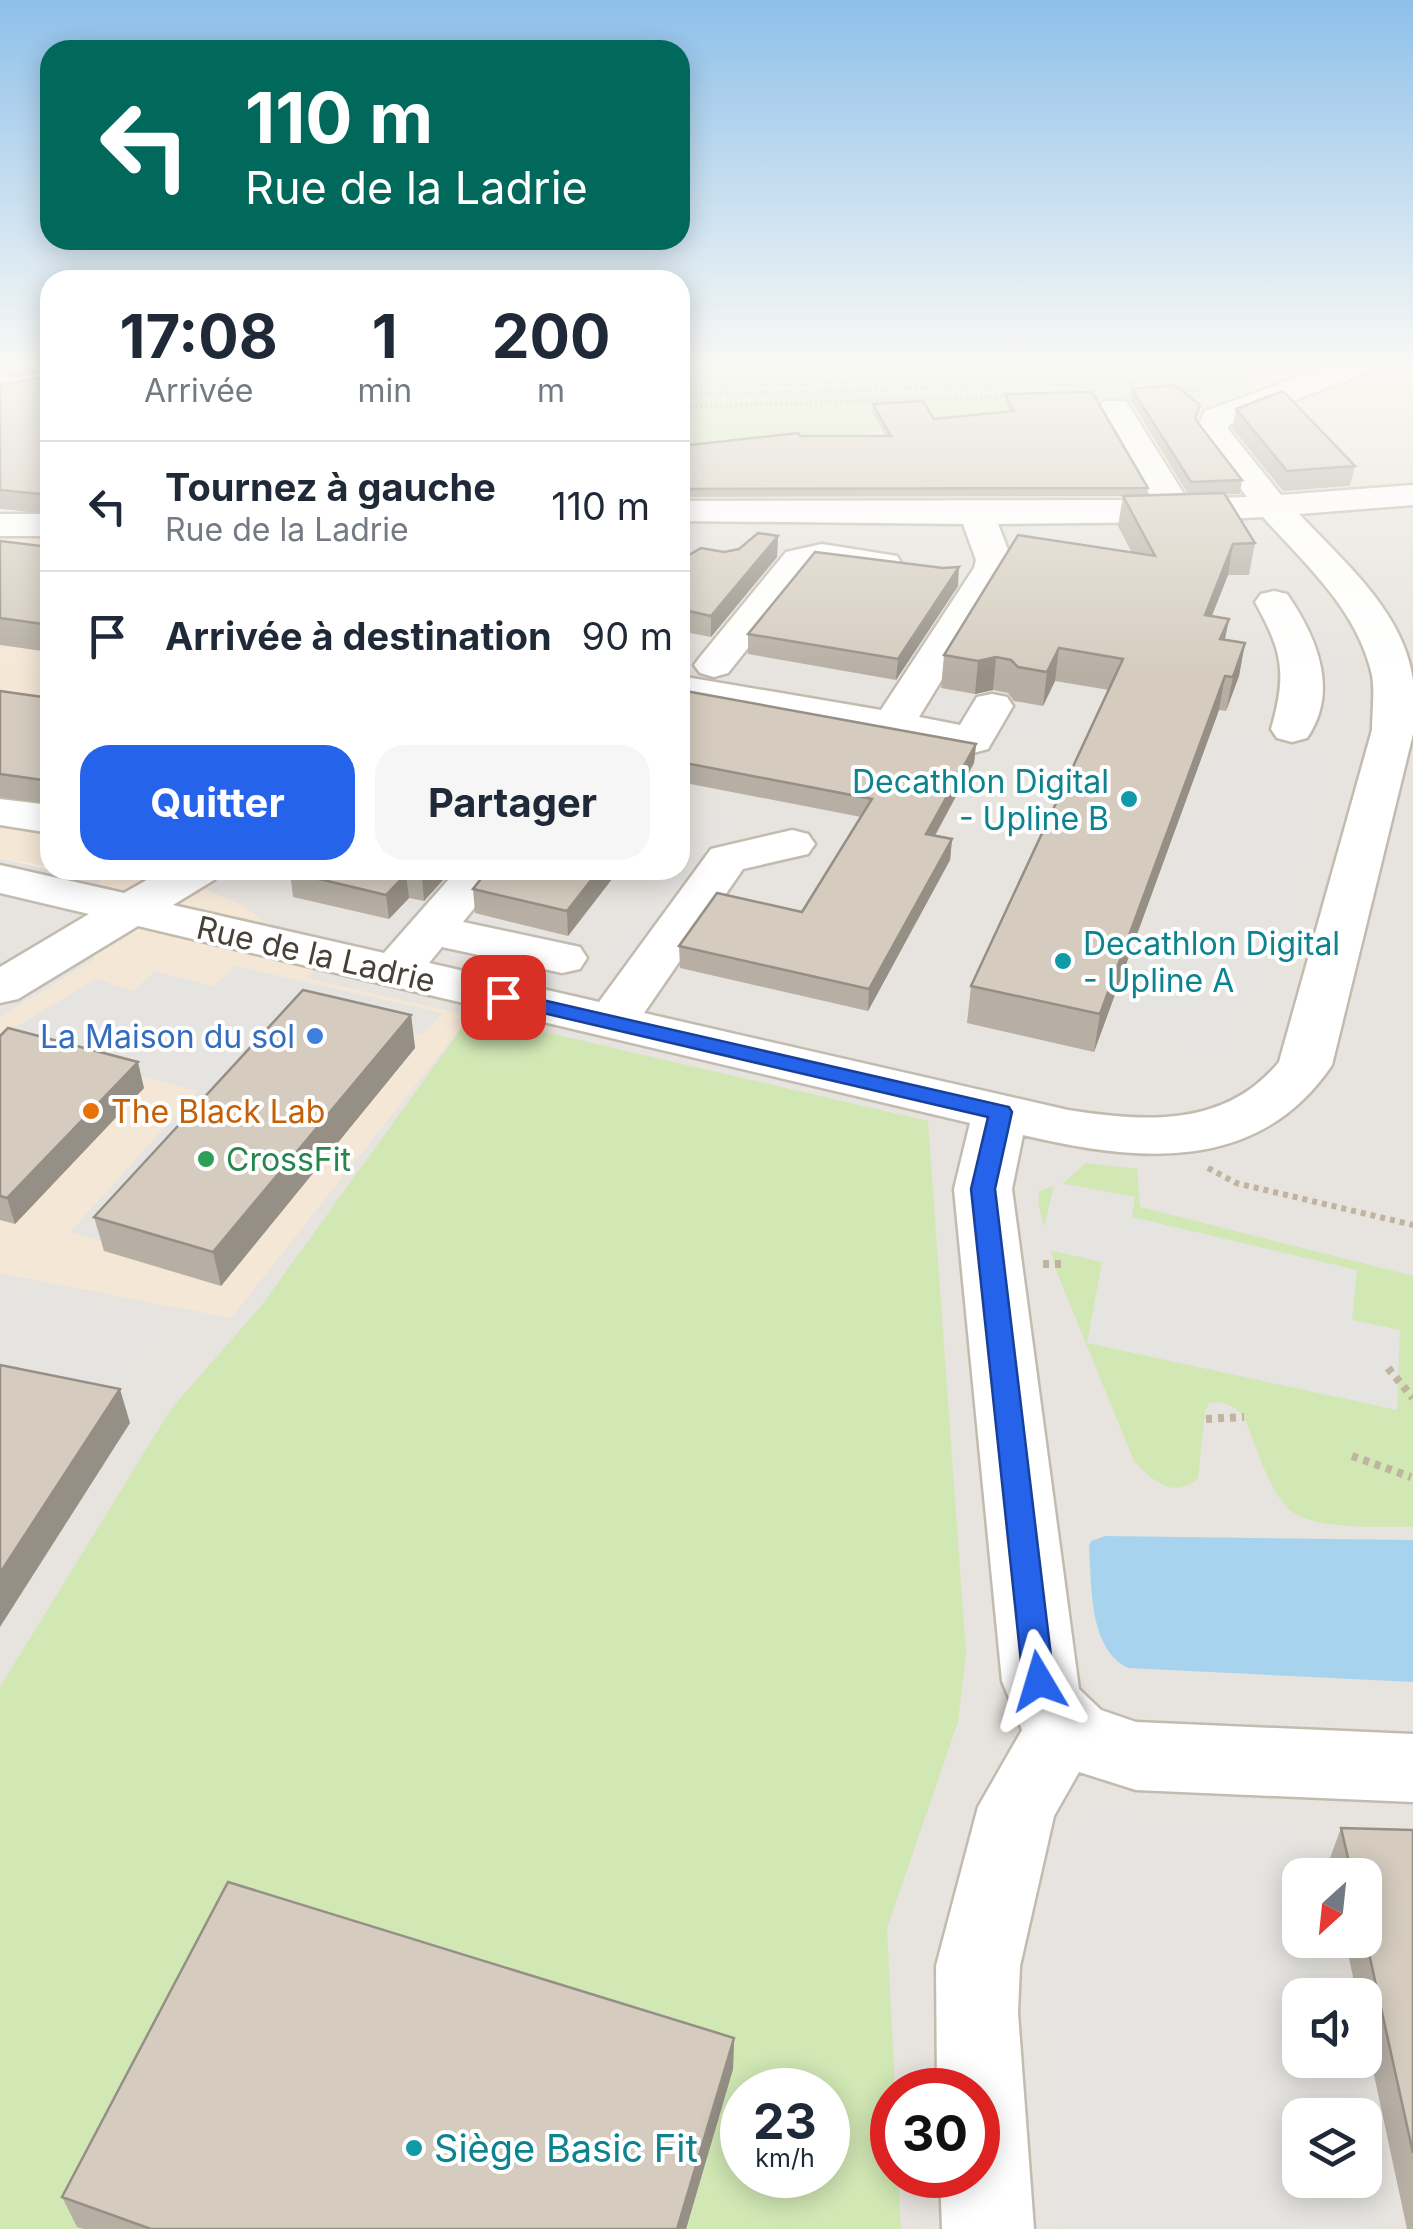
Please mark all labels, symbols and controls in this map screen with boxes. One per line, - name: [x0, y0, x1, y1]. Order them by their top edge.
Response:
- text: 110 m: [245, 75, 433, 160]
- icon: left: [80, 80, 210, 210]
- text: Rue de la Ladrie: [245, 160, 588, 215]
- text: 17:08: [120, 300, 278, 372]
- text: 1: [372, 300, 398, 372]
- text: 200: [492, 300, 610, 372]
- text: Arrivée: [144, 371, 254, 410]
- text: min: [357, 371, 412, 410]
- text: m: [537, 371, 565, 410]
- text: Tournez à gauche: [165, 464, 496, 510]
- icon: left: [80, 479, 135, 534]
- text: 110 m: [551, 483, 650, 529]
- text: Rue de la Ladrie: [165, 510, 409, 549]
- icon: arrive: [80, 609, 135, 664]
- text: Arrivée à destination: [165, 613, 552, 659]
- text: 90 m: [582, 613, 673, 659]
- button: Quitter: [80, 745, 355, 860]
- button: Partager: [375, 745, 650, 860]
- place label: Decathlon Digital - Upline B: [852, 762, 1109, 838]
- marker: Decathlon Digital - Upline B: [1118, 788, 1140, 810]
- street label: Rue de la Ladrie: [193, 908, 439, 1000]
- place label: Decathlon Digital - Upline A: [1083, 924, 1340, 1000]
- marker: Decathlon Digital - Upline A: [1052, 950, 1074, 972]
- pin: [461, 955, 546, 1040]
- icon: arrive: [476, 970, 531, 1025]
- place label: La Maison du sol: [40, 1017, 295, 1056]
- marker: La Maison du sol: [304, 1025, 326, 1047]
- place label: The Black Lab: [111, 1092, 325, 1131]
- marker: The Black Lab: [80, 1100, 102, 1122]
- place label: CrossFit: [226, 1140, 351, 1179]
- marker: CrossFit: [195, 1148, 217, 1170]
- position arrow: [987, 1629, 1091, 1733]
- north arrow: [1282, 1858, 1382, 1958]
- map controls: [1282, 1858, 1382, 2198]
- button: sound: [1282, 1978, 1382, 2078]
- speed limit sign: 30: [870, 2068, 1000, 2198]
- text: 23: [753, 2091, 817, 2151]
- button: layers: [1282, 2098, 1382, 2198]
- place label: Siège Basic Fit: [434, 2125, 698, 2171]
- marker: Siège Basic Fit: [403, 2137, 425, 2159]
- text: km/h: [755, 2143, 815, 2173]

